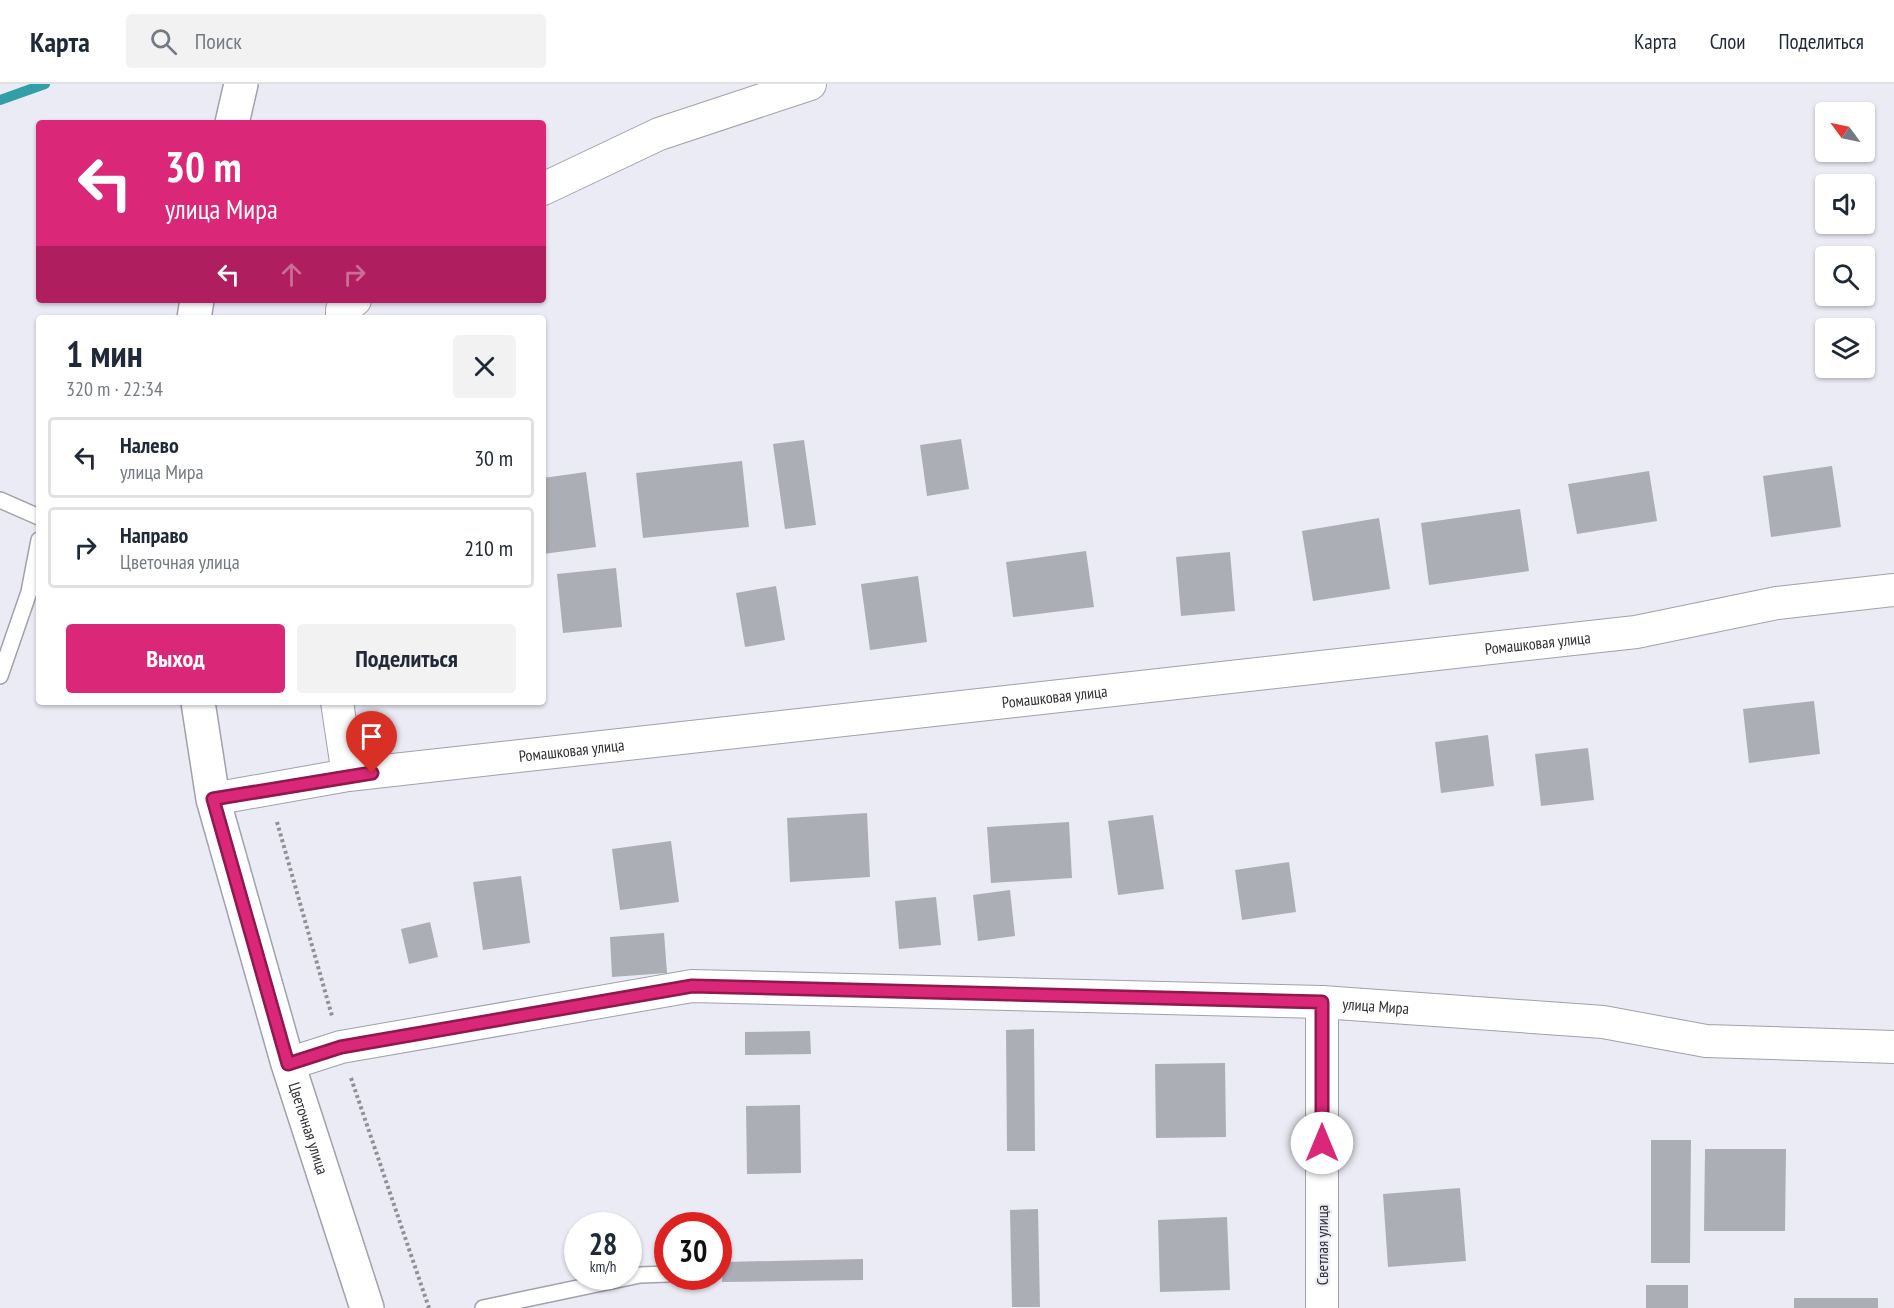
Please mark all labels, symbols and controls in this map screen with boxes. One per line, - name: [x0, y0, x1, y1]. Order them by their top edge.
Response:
- search box: [126, 14, 546, 68]
- text: Карта: [30, 23, 90, 60]
- icon: search: [147, 25, 180, 58]
- text: Поиск: [195, 27, 242, 55]
- text: Карта: [1634, 28, 1677, 55]
- text: Слои: [1710, 28, 1745, 55]
- text: Поделиться: [1778, 28, 1864, 55]
- north arrow: [1815, 102, 1875, 162]
- map controls: [1815, 102, 1875, 378]
- text: 30 m: [165, 139, 242, 194]
- icon: left: [66, 144, 144, 222]
- button: sound: [1815, 174, 1875, 234]
- text: улица Мира: [165, 192, 278, 226]
- button: search: [1815, 246, 1875, 306]
- icon: left: [212, 258, 245, 291]
- icon: ahead: [275, 258, 308, 291]
- icon: right: [338, 258, 371, 291]
- button: layers: [1815, 318, 1875, 378]
- text: 1 мин: [66, 330, 143, 377]
- button: close: [453, 335, 516, 398]
- text: 320 m · 22:34: [66, 376, 163, 402]
- text: Налево: [120, 431, 179, 459]
- icon: left: [69, 441, 102, 474]
- text: 30 m: [474, 444, 513, 472]
- text: улица Мира: [120, 459, 203, 485]
- text: Направо: [120, 521, 188, 549]
- icon: right: [69, 531, 102, 564]
- text: 210 m: [464, 534, 513, 562]
- text: Цветочная улица: [120, 549, 240, 575]
- button: Выход: [66, 624, 285, 693]
- button: Поделиться: [297, 624, 516, 693]
- street label: Ромашковая улица: [1484, 627, 1591, 659]
- street label: Ромашковая улица: [1001, 681, 1108, 712]
- pin: [346, 711, 397, 773]
- icon: arrive: [355, 720, 388, 753]
- street label: Ромашковая улица: [518, 734, 625, 766]
- street label: улица Мира: [1342, 993, 1410, 1018]
- street label: Цветочная улица: [285, 1080, 333, 1177]
- position arrow: [1290, 1111, 1354, 1175]
- street label: Светлая улица: [1312, 1205, 1332, 1285]
- speed limit sign: 30: [654, 1212, 732, 1290]
- text: 28: [589, 1224, 617, 1263]
- text: km/h: [590, 1257, 616, 1276]

